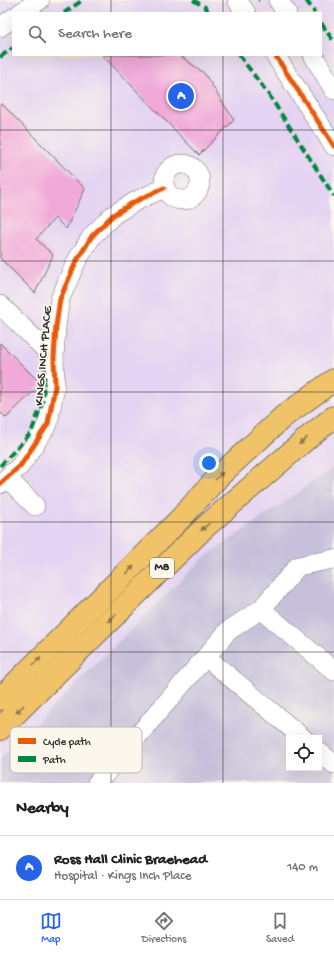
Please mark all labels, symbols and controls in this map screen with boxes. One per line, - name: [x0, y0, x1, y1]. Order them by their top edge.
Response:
- search box: [12, 12, 322, 56]
- icon: search: [26, 23, 48, 45]
- text: Search here: [58, 25, 132, 43]
- pin: A: [168, 81, 194, 111]
- street label: KINGS INCH PLACE: [32, 305, 56, 406]
- one-way arrow: [298, 437, 308, 446]
- your location: [199, 453, 219, 473]
- one-way arrow: [215, 471, 224, 481]
- one-way arrow: [200, 522, 210, 532]
- road number: M8: [150, 558, 174, 578]
- one-way arrow: [125, 565, 135, 574]
- one-way arrow: [107, 613, 117, 622]
- one-way arrow: [32, 656, 42, 666]
- one-way arrow: [15, 704, 25, 714]
- legend: [10, 727, 142, 773]
- map controls: [286, 735, 322, 771]
- button: locate: [286, 735, 322, 771]
- text: Cycle path: [43, 737, 91, 749]
- text: Path: [42, 755, 66, 767]
- text: Nearby: [16, 799, 69, 819]
- text: Ross Hall Clinic Braehead: [54, 851, 207, 869]
- text: A: [25, 860, 33, 875]
- text: 140 m: [287, 860, 318, 875]
- text: Hospital · Kings Inch Place: [54, 869, 191, 884]
- tab: Map: [40, 910, 62, 946]
- tab: Directions: [142, 910, 186, 946]
- tab: Saved: [266, 910, 294, 946]

